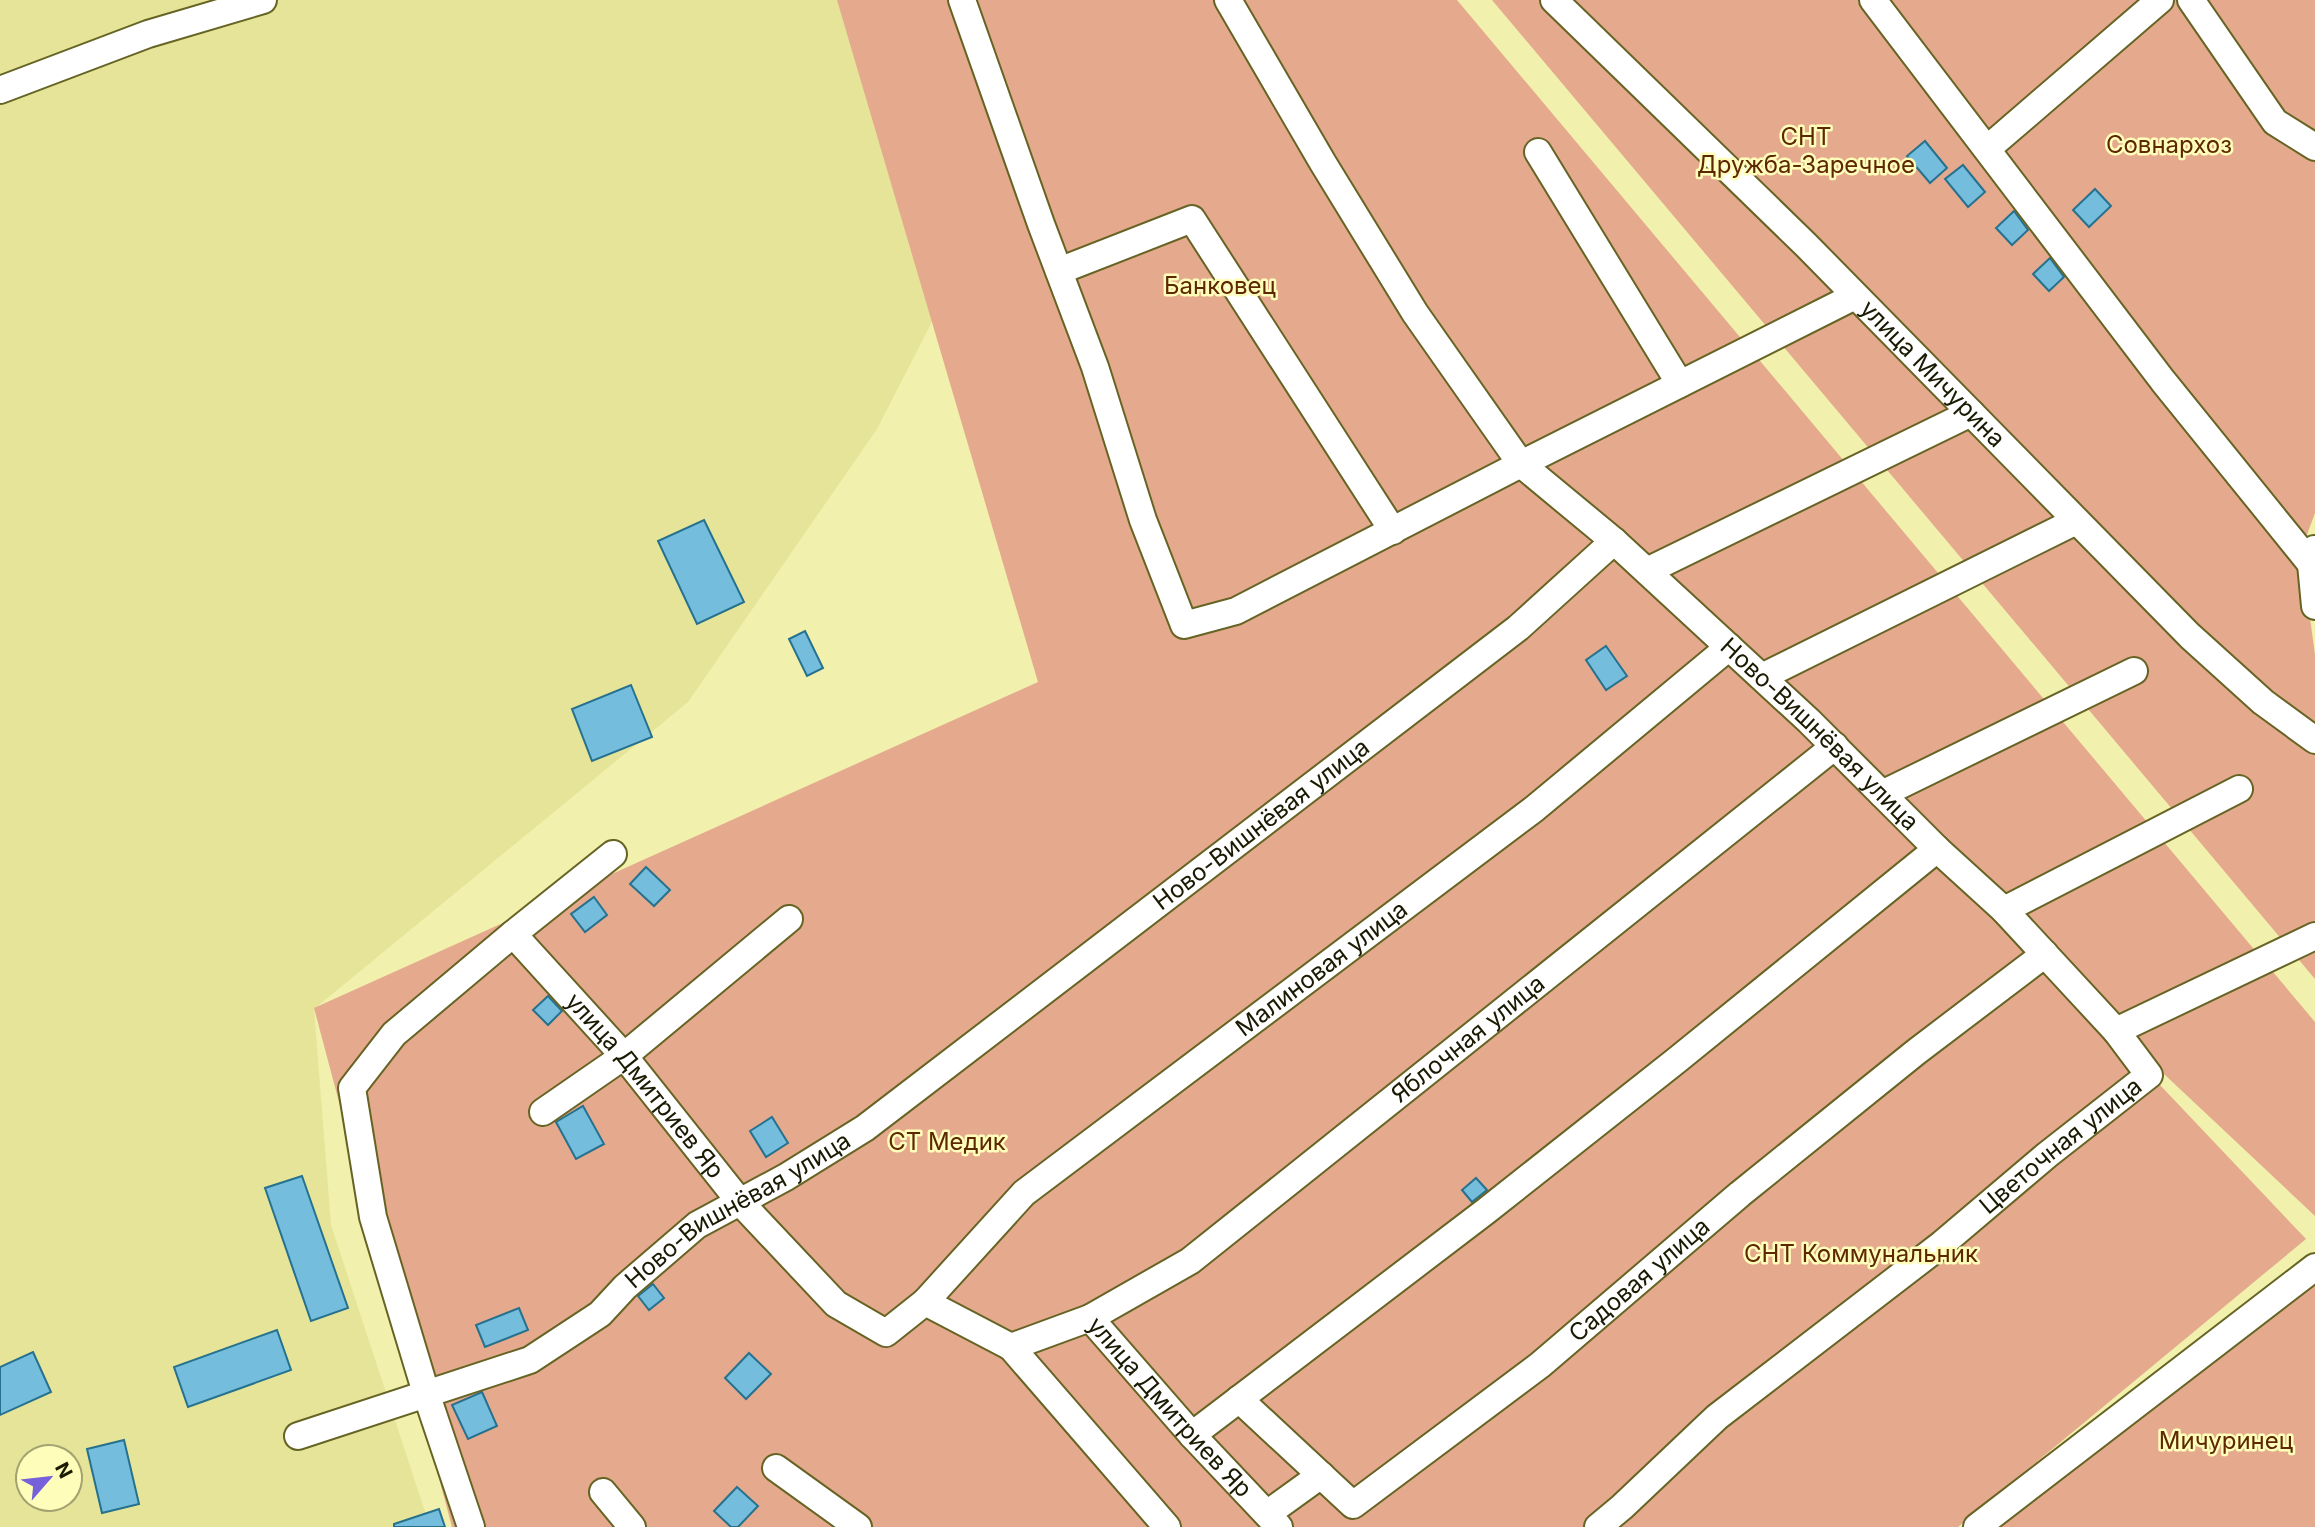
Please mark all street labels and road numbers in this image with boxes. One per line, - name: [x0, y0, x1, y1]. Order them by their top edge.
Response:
- street label: улица Мичурина: [1854, 294, 2011, 453]
- street label: Ново-Вишнёвая улица: [1715, 632, 1925, 836]
- street label: Ново-Вишнёвая улица: [1147, 732, 1375, 916]
- street label: Малиновая улица: [1230, 895, 1413, 1042]
- street label: Яблочная улица: [1385, 969, 1550, 1109]
- street label: улица Дмитриев Яр: [560, 987, 730, 1184]
- street label: Цветочная улица: [1973, 1071, 2147, 1220]
- street label: Ново-Вишнёвая улица: [619, 1126, 856, 1294]
- street label: Садовая улица: [1563, 1212, 1715, 1348]
- street label: улица Дмитриев Яр: [1082, 1311, 1258, 1503]

